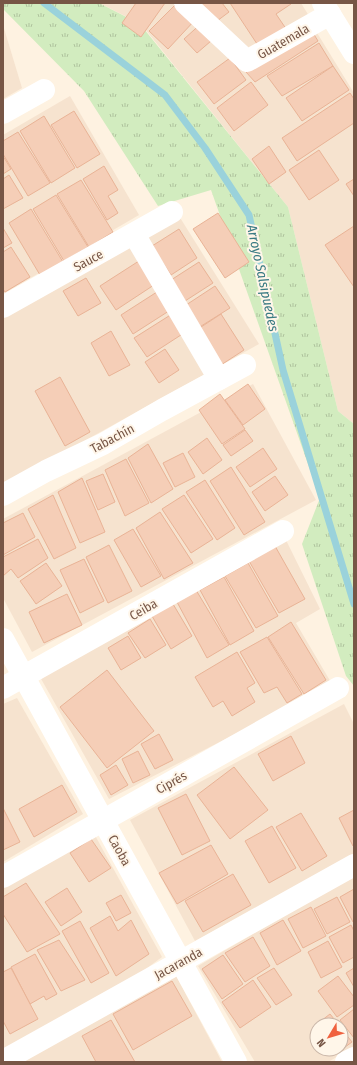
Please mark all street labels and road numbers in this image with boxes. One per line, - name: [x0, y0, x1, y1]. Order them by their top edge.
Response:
- street label: Guatemala: [255, 21, 312, 62]
- street label: Sauce: [71, 246, 106, 275]
- street label: Tabachín: [88, 421, 137, 456]
- street label: Ceiba: [127, 596, 160, 623]
- street label: Ciprés: [153, 768, 190, 797]
- street label: Caoba: [105, 832, 134, 868]
- street label: Jacaranda: [152, 944, 205, 983]

